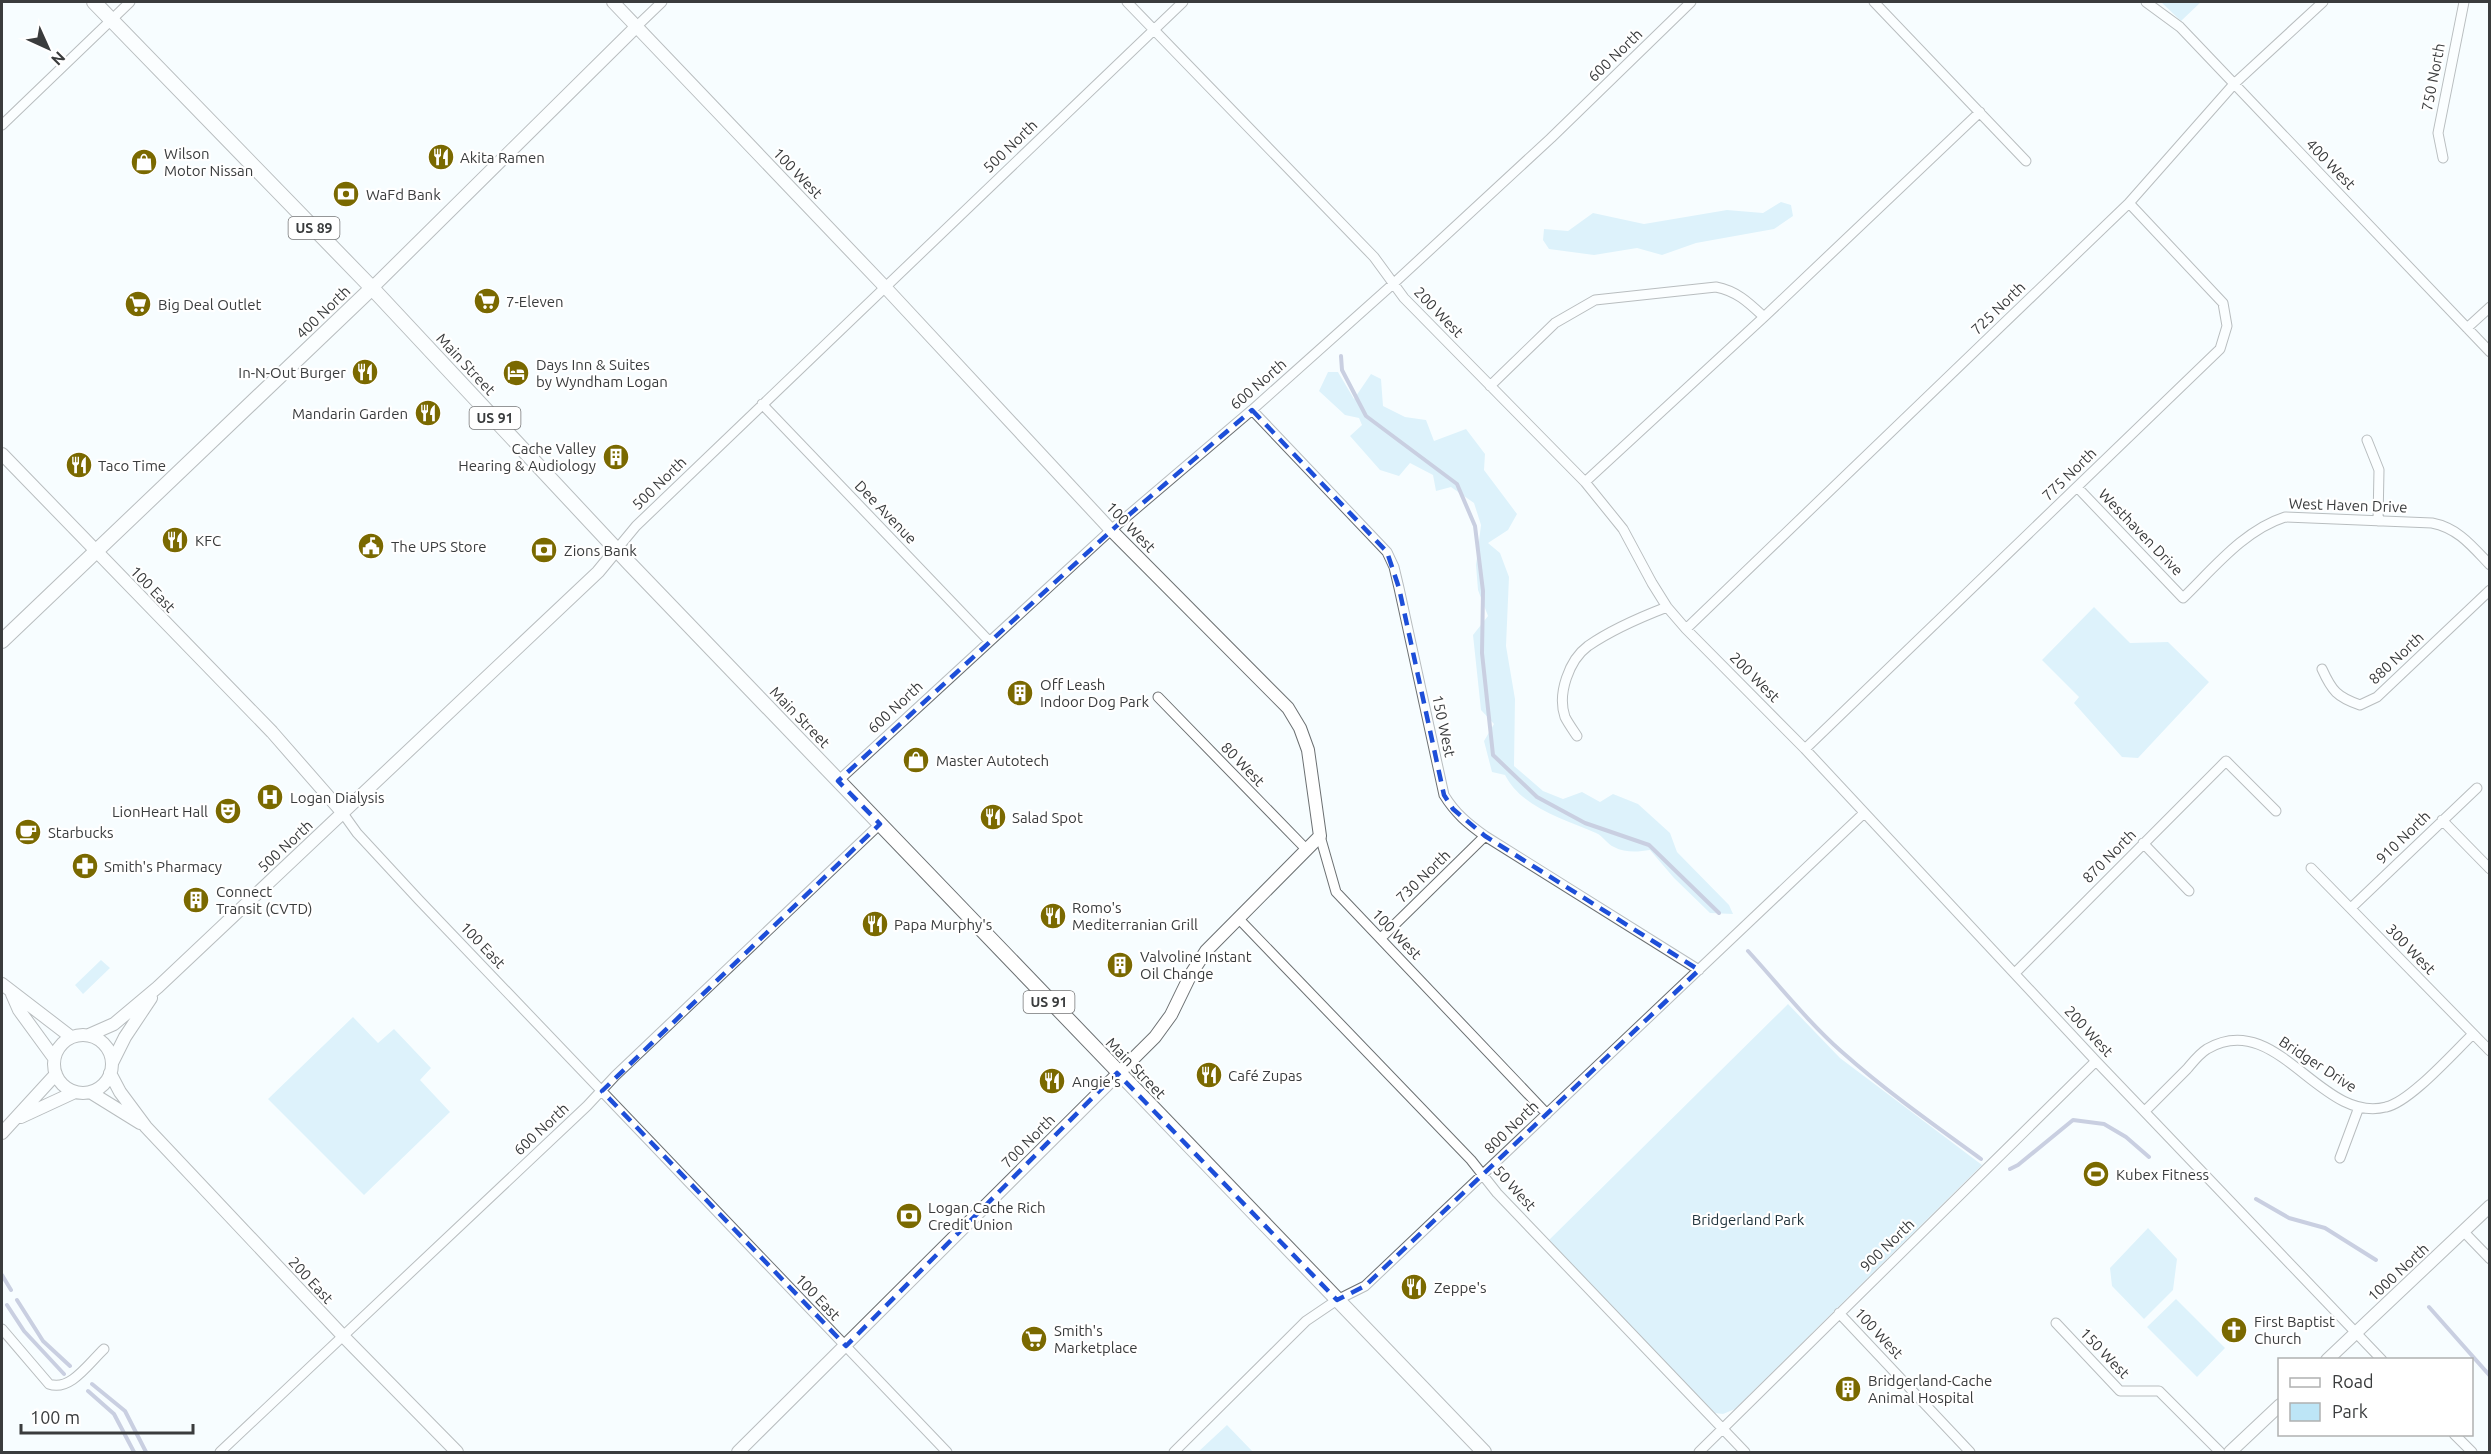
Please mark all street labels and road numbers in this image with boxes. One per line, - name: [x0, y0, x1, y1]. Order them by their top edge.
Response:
- street label: 600 North: [1584, 25, 1646, 85]
- street label: 750 North: [2418, 42, 2448, 112]
- street label: 500 North: [979, 116, 1041, 176]
- street label: 400 West: [2303, 135, 2359, 193]
- street label: 100 West: [770, 144, 826, 202]
- road number: US 89: [288, 217, 340, 239]
- street label: 725 North: [1967, 278, 2029, 338]
- street label: 400 North: [292, 282, 354, 342]
- street label: 200 West: [1411, 283, 1467, 341]
- street label: Main Street: [433, 330, 499, 398]
- street label: 600 North: [1227, 355, 1289, 413]
- road number: US 91: [470, 407, 520, 429]
- street label: 775 North: [2038, 444, 2100, 504]
- street label: 500 North: [628, 453, 690, 513]
- street label: Dee Avenue: [852, 477, 920, 547]
- street label: Westhaven Drive: [2095, 485, 2187, 579]
- street label: West Haven Drive: [2288, 494, 2408, 516]
- street label: 100 West: [1103, 498, 1159, 556]
- street label: 100 East: [127, 562, 179, 616]
- street label: 880 North: [2365, 628, 2427, 688]
- street label: 200 West: [1727, 649, 1783, 705]
- street label: 600 North: [864, 677, 926, 737]
- street label: Main Street: [767, 683, 833, 751]
- street label: 150 West: [1429, 693, 1459, 759]
- street label: 80 West: [1218, 738, 1268, 790]
- street label: 910 North: [2372, 807, 2434, 867]
- street label: 500 North: [254, 816, 316, 876]
- street label: 870 North: [2079, 826, 2139, 886]
- street label: 730 North: [1392, 846, 1454, 906]
- street label: 100 West: [1369, 905, 1425, 963]
- street label: 100 East: [457, 918, 509, 972]
- street label: 300 West: [2383, 920, 2439, 978]
- road number: US 91: [1024, 991, 1074, 1013]
- street label: 200 West: [2061, 1002, 2117, 1060]
- street label: Bridger Drive: [2276, 1033, 2360, 1095]
- street label: Main Street: [1103, 1034, 1169, 1102]
- street label: 800 North: [1480, 1097, 1542, 1157]
- street label: 600 North: [510, 1099, 572, 1159]
- street label: 700 North: [998, 1111, 1058, 1171]
- street label: 50 West: [1490, 1162, 1540, 1214]
- street label: 900 North: [1856, 1215, 1918, 1275]
- street label: 1000 North: [2364, 1240, 2432, 1304]
- street label: 200 East: [285, 1253, 337, 1307]
- street label: 100 East: [792, 1270, 844, 1324]
- street label: 100 West: [1851, 1304, 1907, 1362]
- street label: 150 West: [2077, 1324, 2133, 1382]

